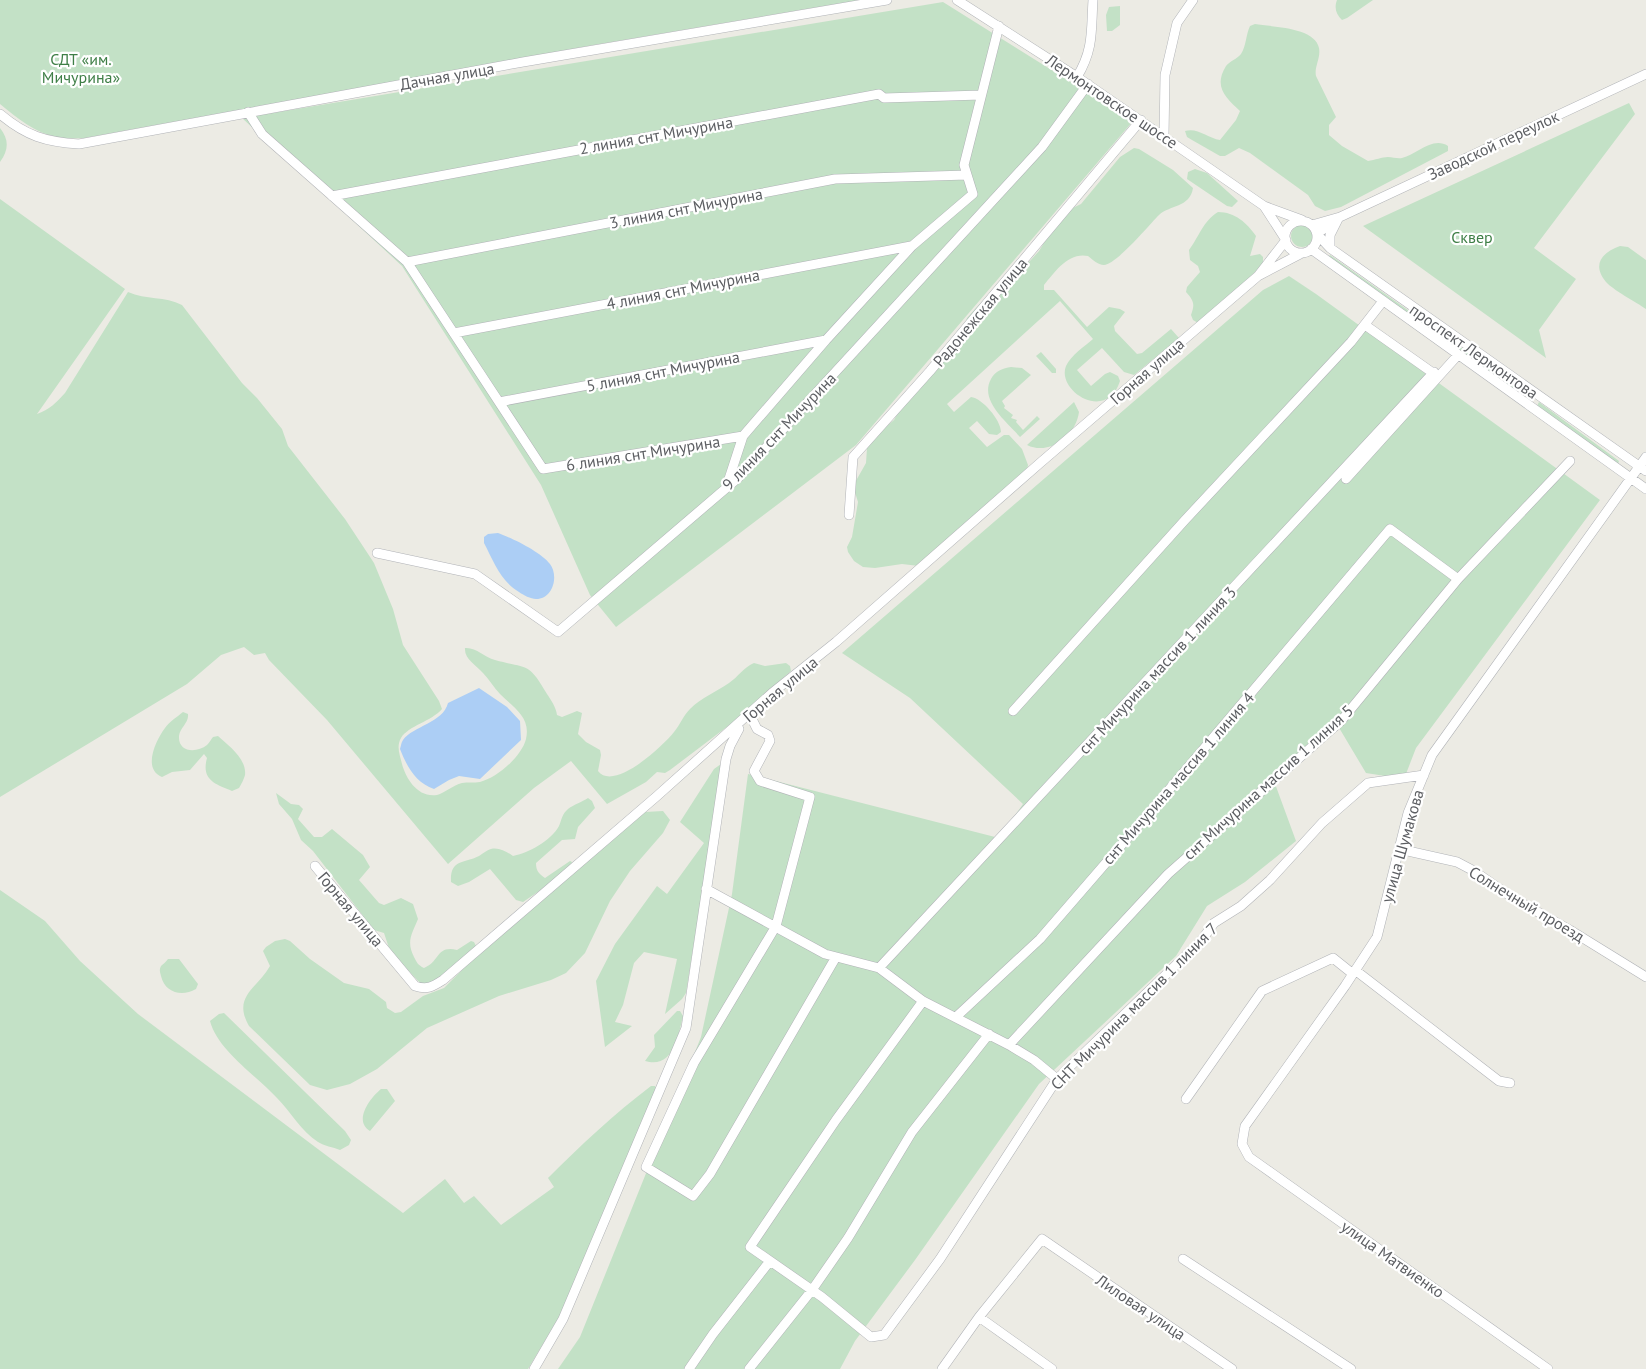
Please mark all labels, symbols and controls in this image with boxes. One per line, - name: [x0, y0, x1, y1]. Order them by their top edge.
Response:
- park label: СДТ «им. Мичурина»: [42, 49, 120, 87]
- street label: Лермонтовское шоссе: [1041, 49, 1182, 153]
- street label: Дачная улица: [398, 58, 496, 94]
- street label: Заводской переулок: [1424, 106, 1562, 184]
- street label: 2 линия снт Мичурина: [578, 112, 734, 158]
- street label: 3 линия снт Мичурина: [608, 183, 764, 233]
- park label: Сквер: [1451, 227, 1493, 247]
- street label: Радонежская улица: [929, 253, 1031, 371]
- street label: 4 линия снт Мичурина: [605, 264, 761, 314]
- street label: проспект Лермонтова: [1406, 299, 1542, 403]
- street label: Горная улица: [1106, 333, 1188, 409]
- street label: 5 линия снт Мичурина: [585, 346, 741, 396]
- street label: 9 линия снт Мичурина: [718, 368, 840, 494]
- street label: 6 линия снт Мичурина: [565, 431, 721, 475]
- street label: снт Мичурина массив 1 линия 3: [1074, 582, 1240, 758]
- street label: Горная улица: [738, 652, 822, 726]
- street label: снт Мичурина массив 1 линия 4: [1098, 687, 1259, 868]
- street label: снт Мичурина массив 1 линия 5: [1179, 700, 1357, 864]
- street label: улица Шумакова: [1376, 787, 1428, 905]
- street label: Солнечный проезд: [1465, 862, 1589, 947]
- street label: Горная улица: [314, 867, 388, 951]
- street label: СНТ Мичурина массив 1 линия 7: [1046, 918, 1222, 1094]
- street label: улица Матвиенко: [1338, 1216, 1448, 1302]
- street label: Лиловая улица: [1092, 1269, 1190, 1344]

